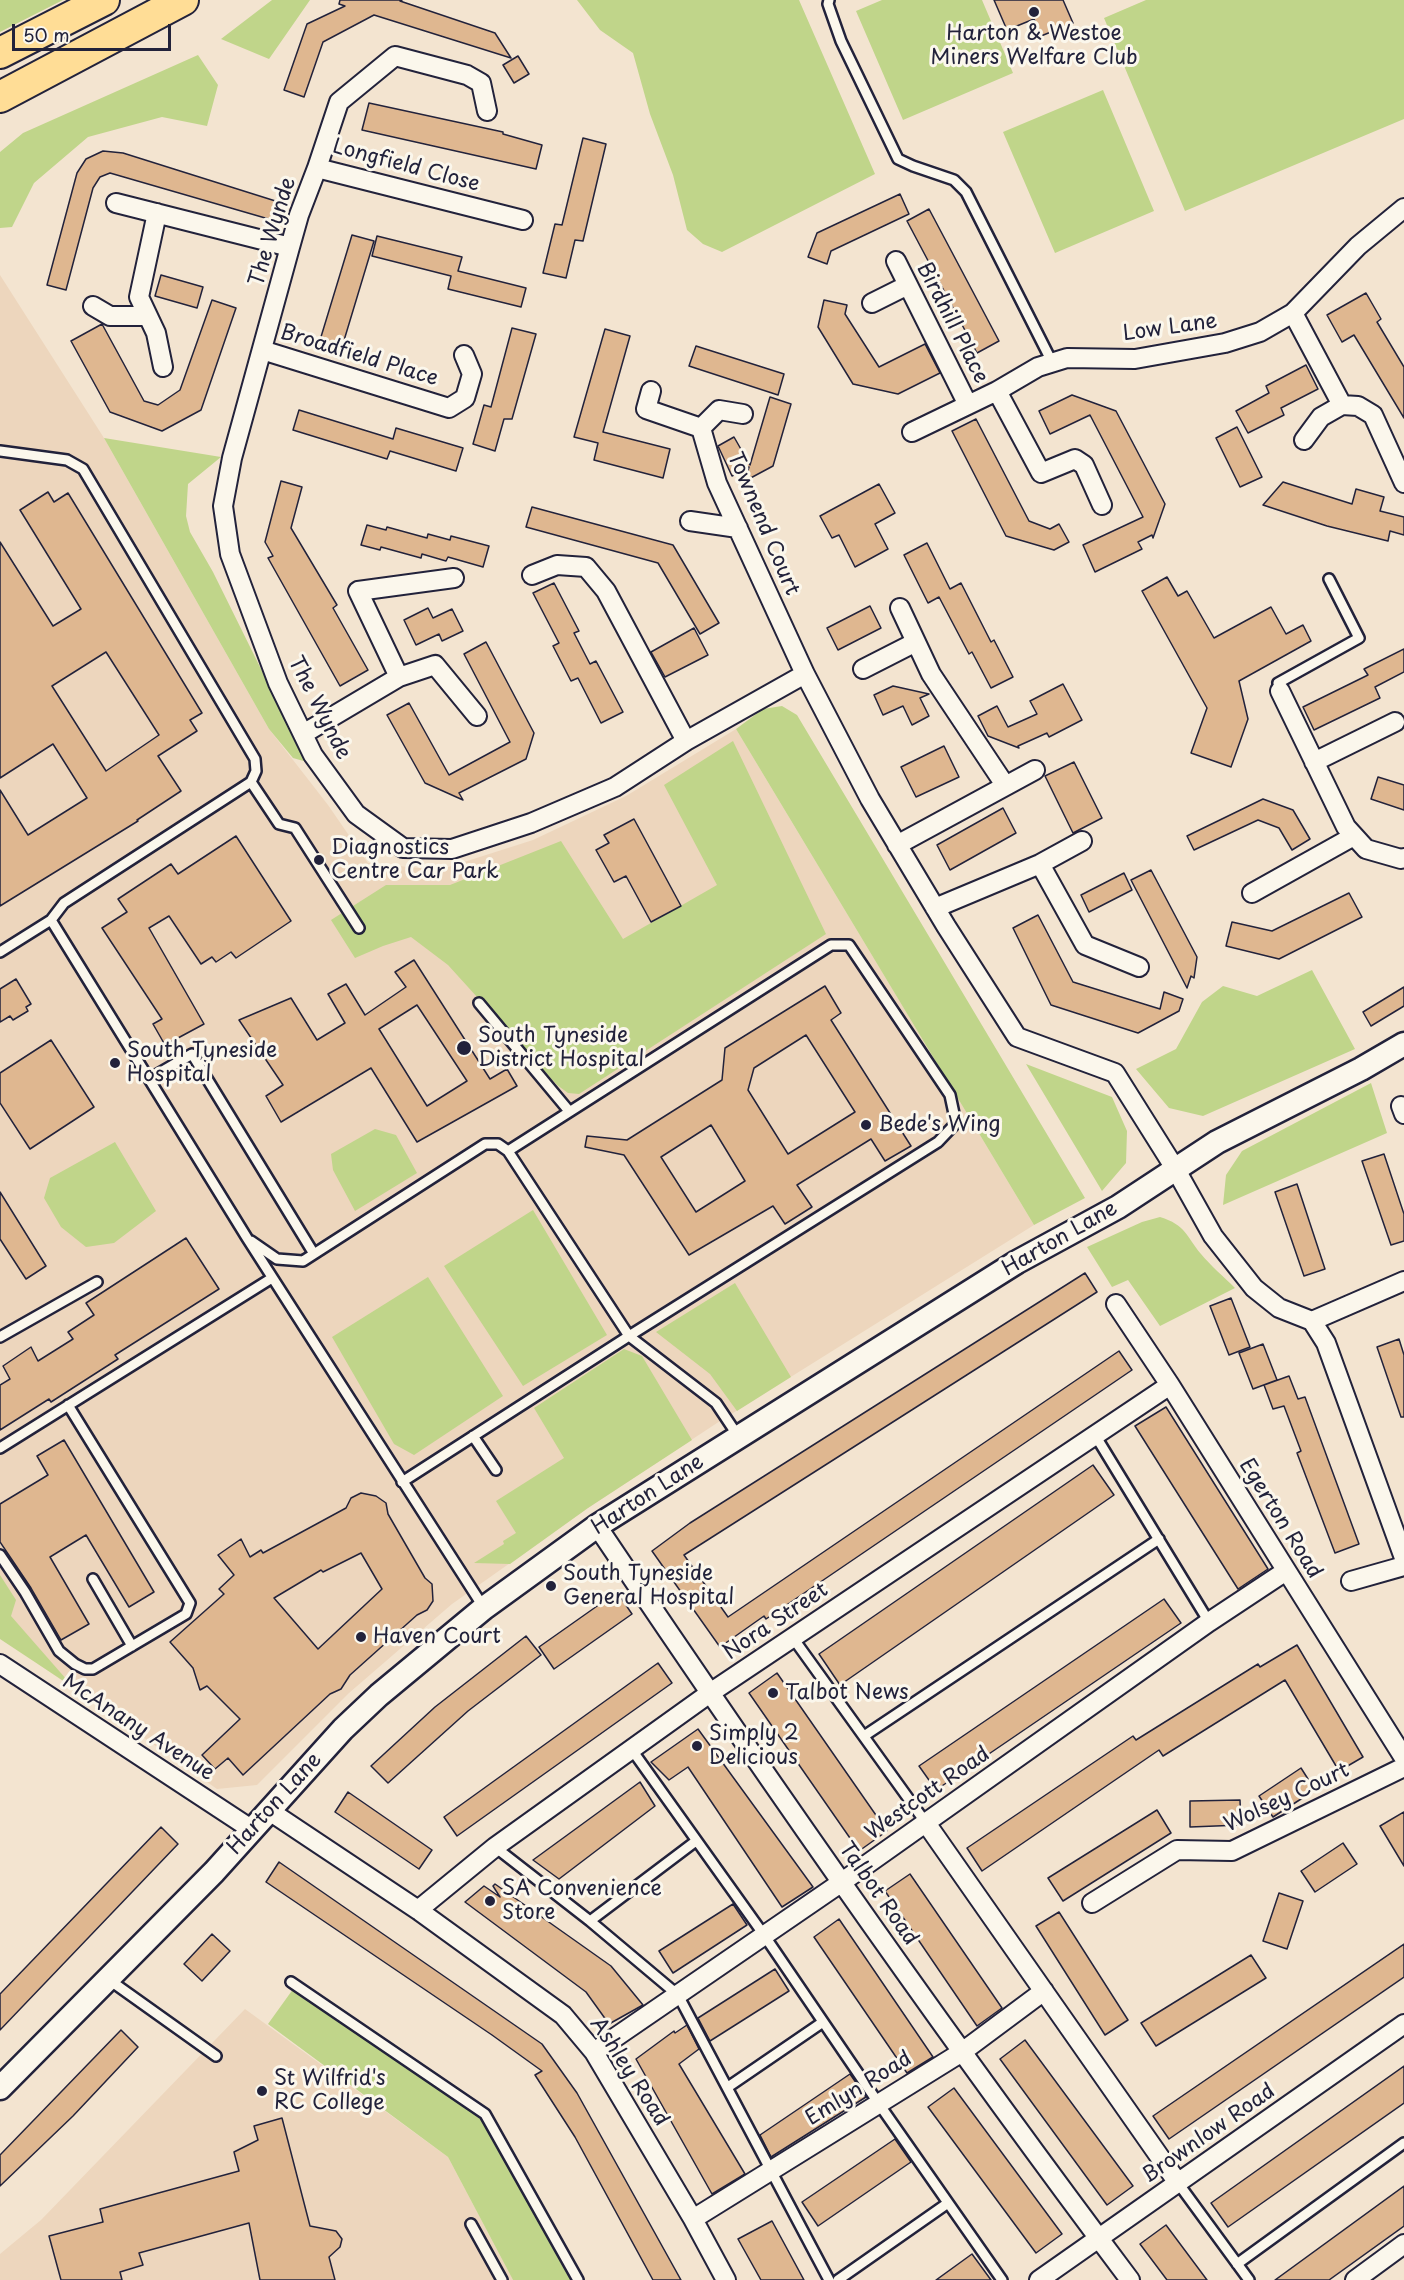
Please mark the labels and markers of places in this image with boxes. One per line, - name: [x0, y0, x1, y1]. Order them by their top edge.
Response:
- marker: Harton & Westoe Miners Welfare Club: [1027, 5, 1041, 19]
- place label: Harton & Westoe Miners Welfare Club: [930, 21, 1138, 71]
- place label: Diagnostics Centre Car Park: [331, 835, 499, 885]
- marker: Diagnostics Centre Car Park: [312, 853, 326, 867]
- place label: South Tyneside District Hospital: [478, 1023, 644, 1073]
- place label: South Tyneside Hospital: [127, 1038, 277, 1088]
- marker: South Tyneside District Hospital: [455, 1039, 473, 1057]
- marker: South Tyneside Hospital: [108, 1056, 122, 1070]
- place label: Bede's Wing: [878, 1112, 1001, 1138]
- marker: Bede's Wing: [859, 1118, 873, 1132]
- place label: South Tyneside General Hospital: [563, 1561, 734, 1611]
- marker: South Tyneside General Hospital: [544, 1579, 558, 1593]
- place label: Haven Court: [373, 1624, 501, 1650]
- marker: Haven Court: [354, 1630, 368, 1644]
- place label: Talbot News: [785, 1680, 909, 1706]
- marker: Talbot News: [766, 1686, 780, 1700]
- place label: Simply 2 Delicious: [709, 1721, 799, 1771]
- marker: Simply 2 Delicious: [690, 1739, 704, 1753]
- place label: SA Convenience Store: [502, 1876, 662, 1926]
- marker: SA Convenience Store: [483, 1894, 497, 1908]
- place label: St Wilfrid's RC College: [274, 2066, 386, 2116]
- marker: St Wilfrid's RC College: [255, 2084, 269, 2098]

